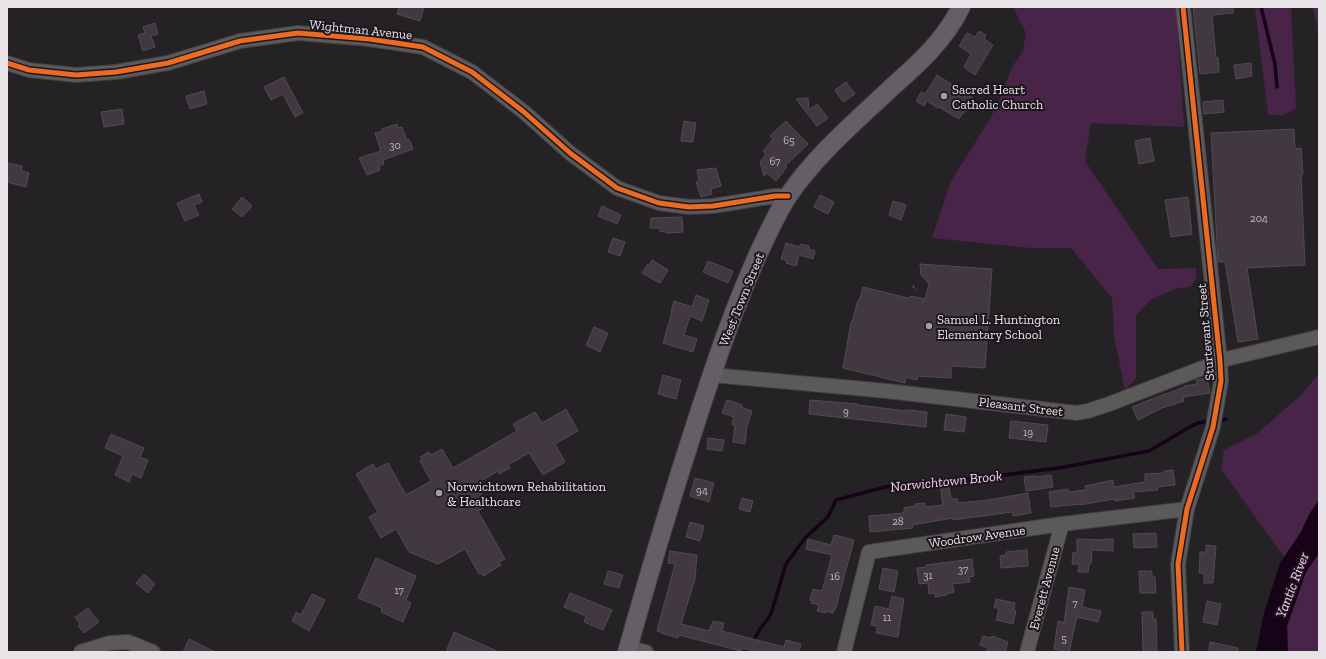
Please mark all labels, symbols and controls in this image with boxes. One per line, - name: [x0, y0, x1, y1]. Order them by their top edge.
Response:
- street label: Wightman Avenue: [309, 17, 413, 42]
- place label: Sacred Heart Catholic Church: [952, 82, 1044, 112]
- marker: Sacred Heart Catholic Church: [939, 91, 949, 101]
- house number: 65: [783, 134, 795, 147]
- house number: 30: [389, 139, 401, 152]
- house number: 67: [769, 155, 781, 168]
- house number: 204: [1250, 212, 1268, 225]
- street label: West Town Street: [716, 250, 767, 348]
- street label: Sturtevant Street: [1194, 283, 1217, 381]
- place label: Samuel L. Huntington Elementary School: [937, 312, 1061, 342]
- marker: Samuel L. Huntington Elementary School: [924, 321, 934, 331]
- street label: Pleasant Street: [978, 394, 1064, 419]
- house number: 9: [843, 405, 849, 418]
- house number: 19: [1023, 426, 1033, 439]
- water label: Norwichtown Brook: [889, 467, 1003, 496]
- place label: Norwichtown Rehabilitation & Healthcare: [447, 479, 606, 509]
- house number: 94: [696, 484, 708, 497]
- marker: Norwichtown Rehabilitation & Healthcare: [434, 488, 444, 498]
- house number: 28: [892, 515, 904, 528]
- street label: Woodrow Avenue: [928, 522, 1026, 551]
- street label: Everett Avenue: [1026, 545, 1063, 631]
- water label: Yantic River: [1272, 550, 1313, 620]
- house number: 37: [958, 563, 968, 576]
- house number: 31: [923, 569, 934, 582]
- house number: 16: [830, 570, 840, 583]
- house number: 17: [394, 584, 404, 597]
- house number: 7: [1072, 597, 1078, 610]
- house number: 11: [883, 611, 892, 624]
- house number: 5: [1061, 632, 1067, 645]

